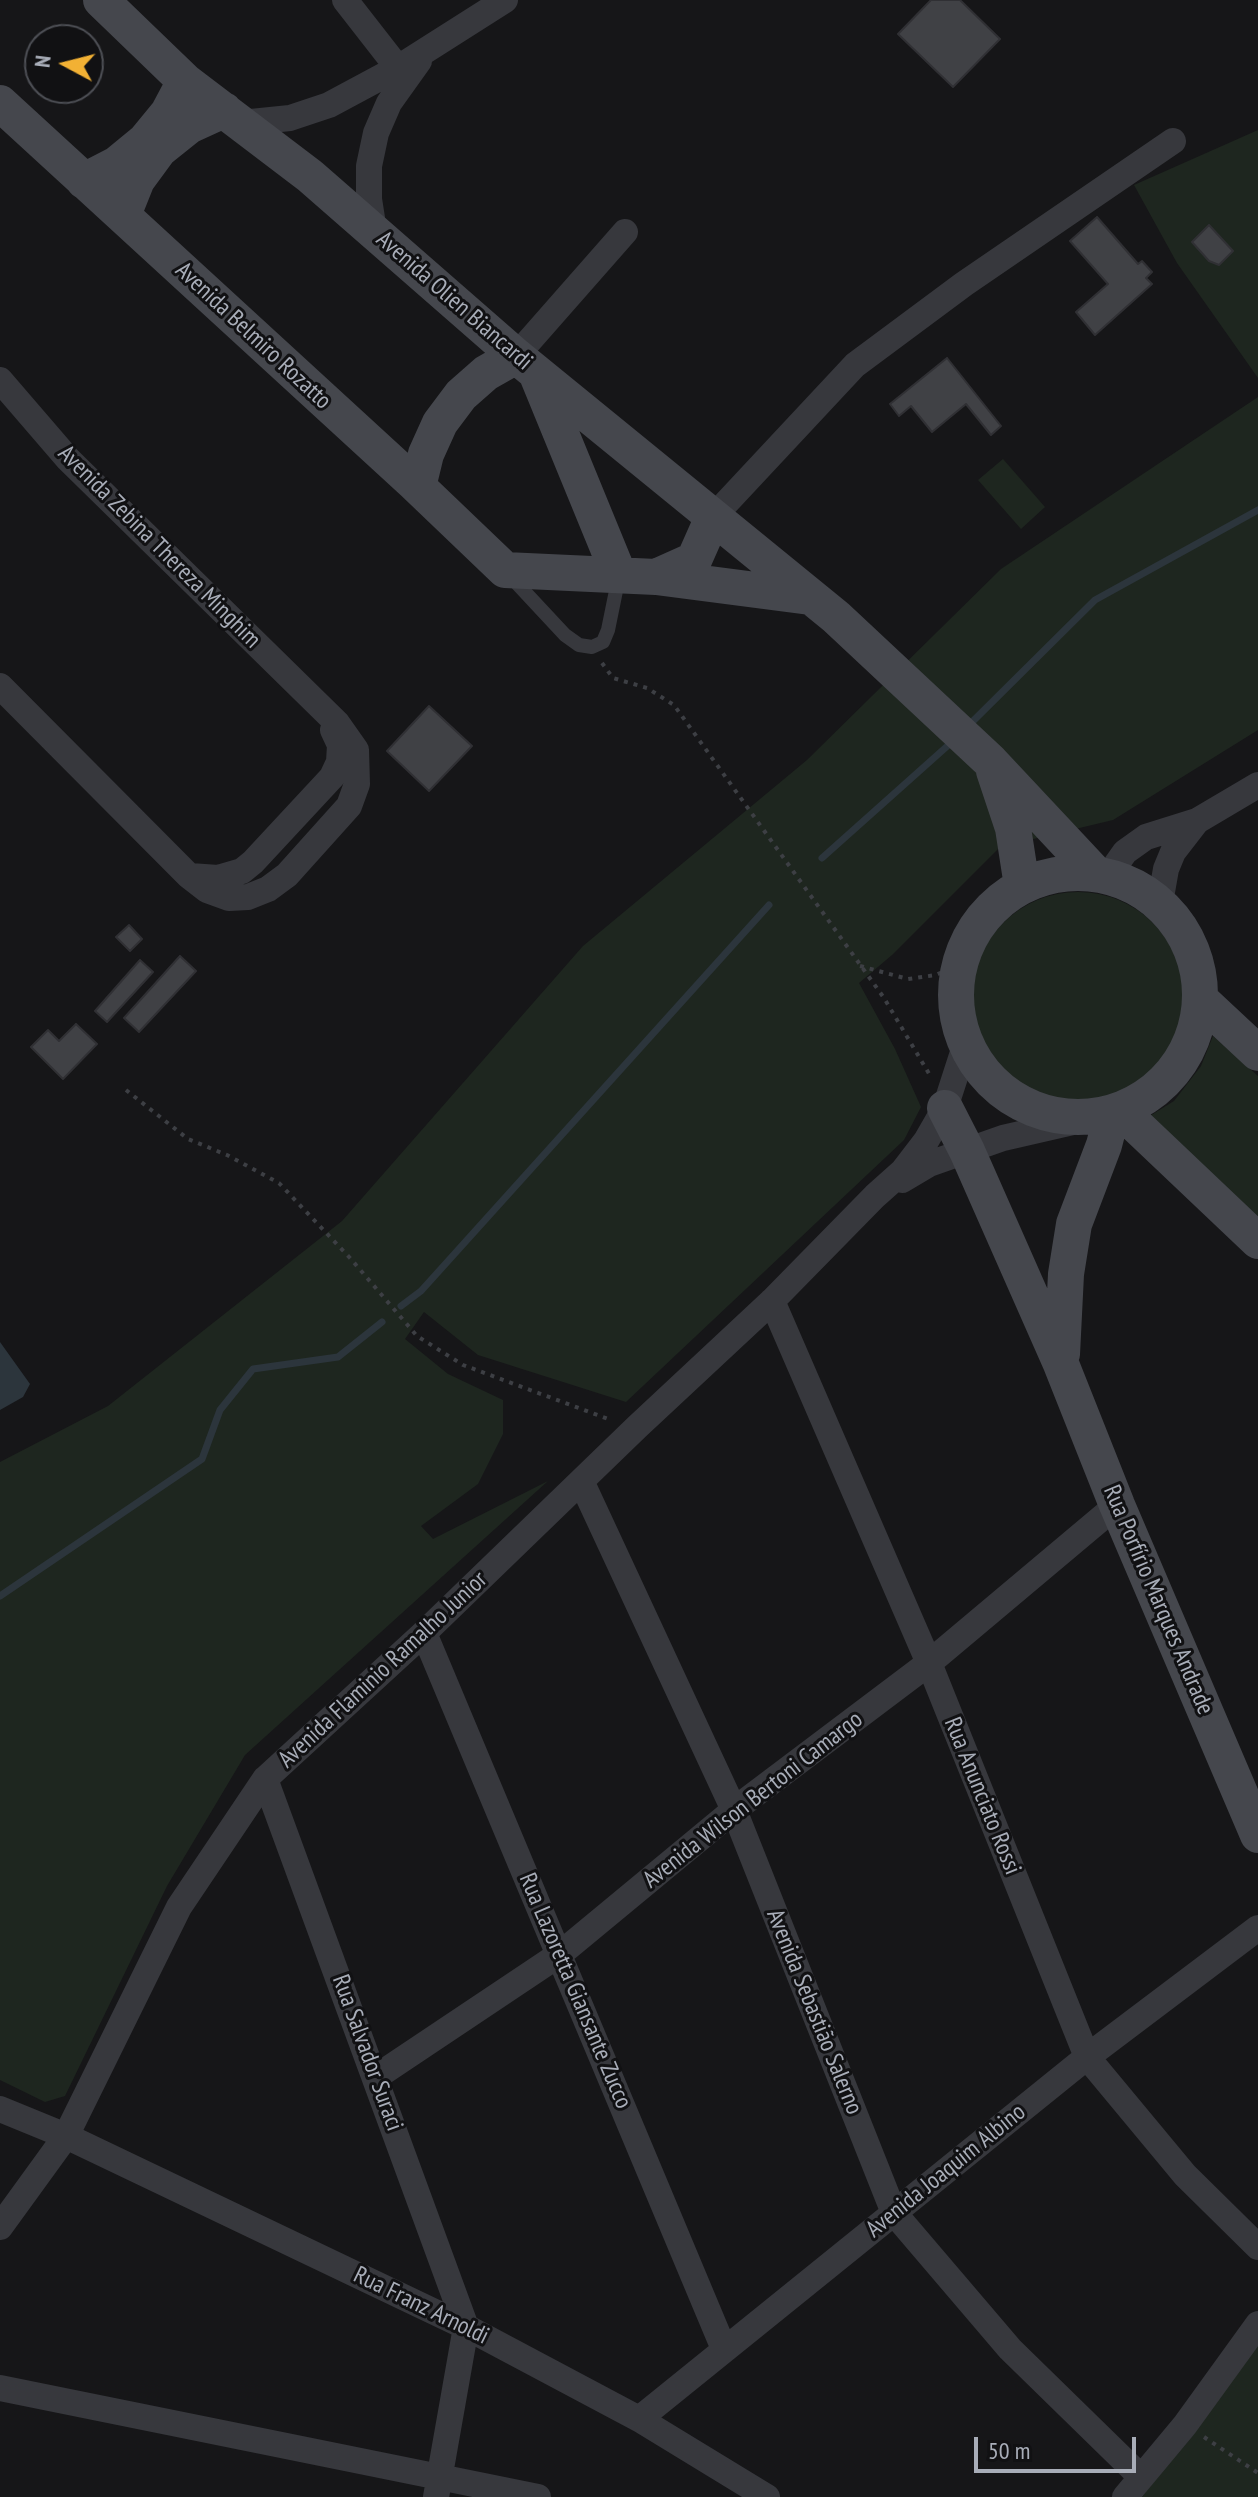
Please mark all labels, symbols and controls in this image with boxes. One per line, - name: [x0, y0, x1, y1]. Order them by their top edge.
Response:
- north arrow: [24, 24, 104, 104]
- text: N: [28, 54, 57, 69]
- street label: Avenida Olien Biancardi: [370, 225, 538, 377]
- street label: Avenida Belmiro Rozatto: [169, 256, 337, 416]
- street label: Avenida Zebina Thereza Minghim: [52, 440, 266, 654]
- street label: Rua Porfírio Marques Andrade: [1097, 1481, 1219, 1719]
- street label: Avenida Flaminio Ramalho Junior: [273, 1566, 493, 1774]
- street label: Avenida Wilson Bertoni Camargo: [638, 1705, 868, 1895]
- street label: Rua Anunciato Rossi: [937, 1713, 1027, 1879]
- street label: Rua Lazoretta Giansante Zucco: [512, 1869, 638, 2113]
- street label: Avenida Sebastião Salerno: [760, 1905, 868, 2119]
- street label: Rua Salvador Suraci: [325, 1971, 409, 2135]
- street label: Avenida Joaquim Albino: [861, 2098, 1031, 2244]
- street label: Rua Franz Arnoldi: [349, 2261, 493, 2351]
- scale bar: [978, 2421, 1140, 2471]
- text: 50 m: [988, 2435, 1030, 2466]

